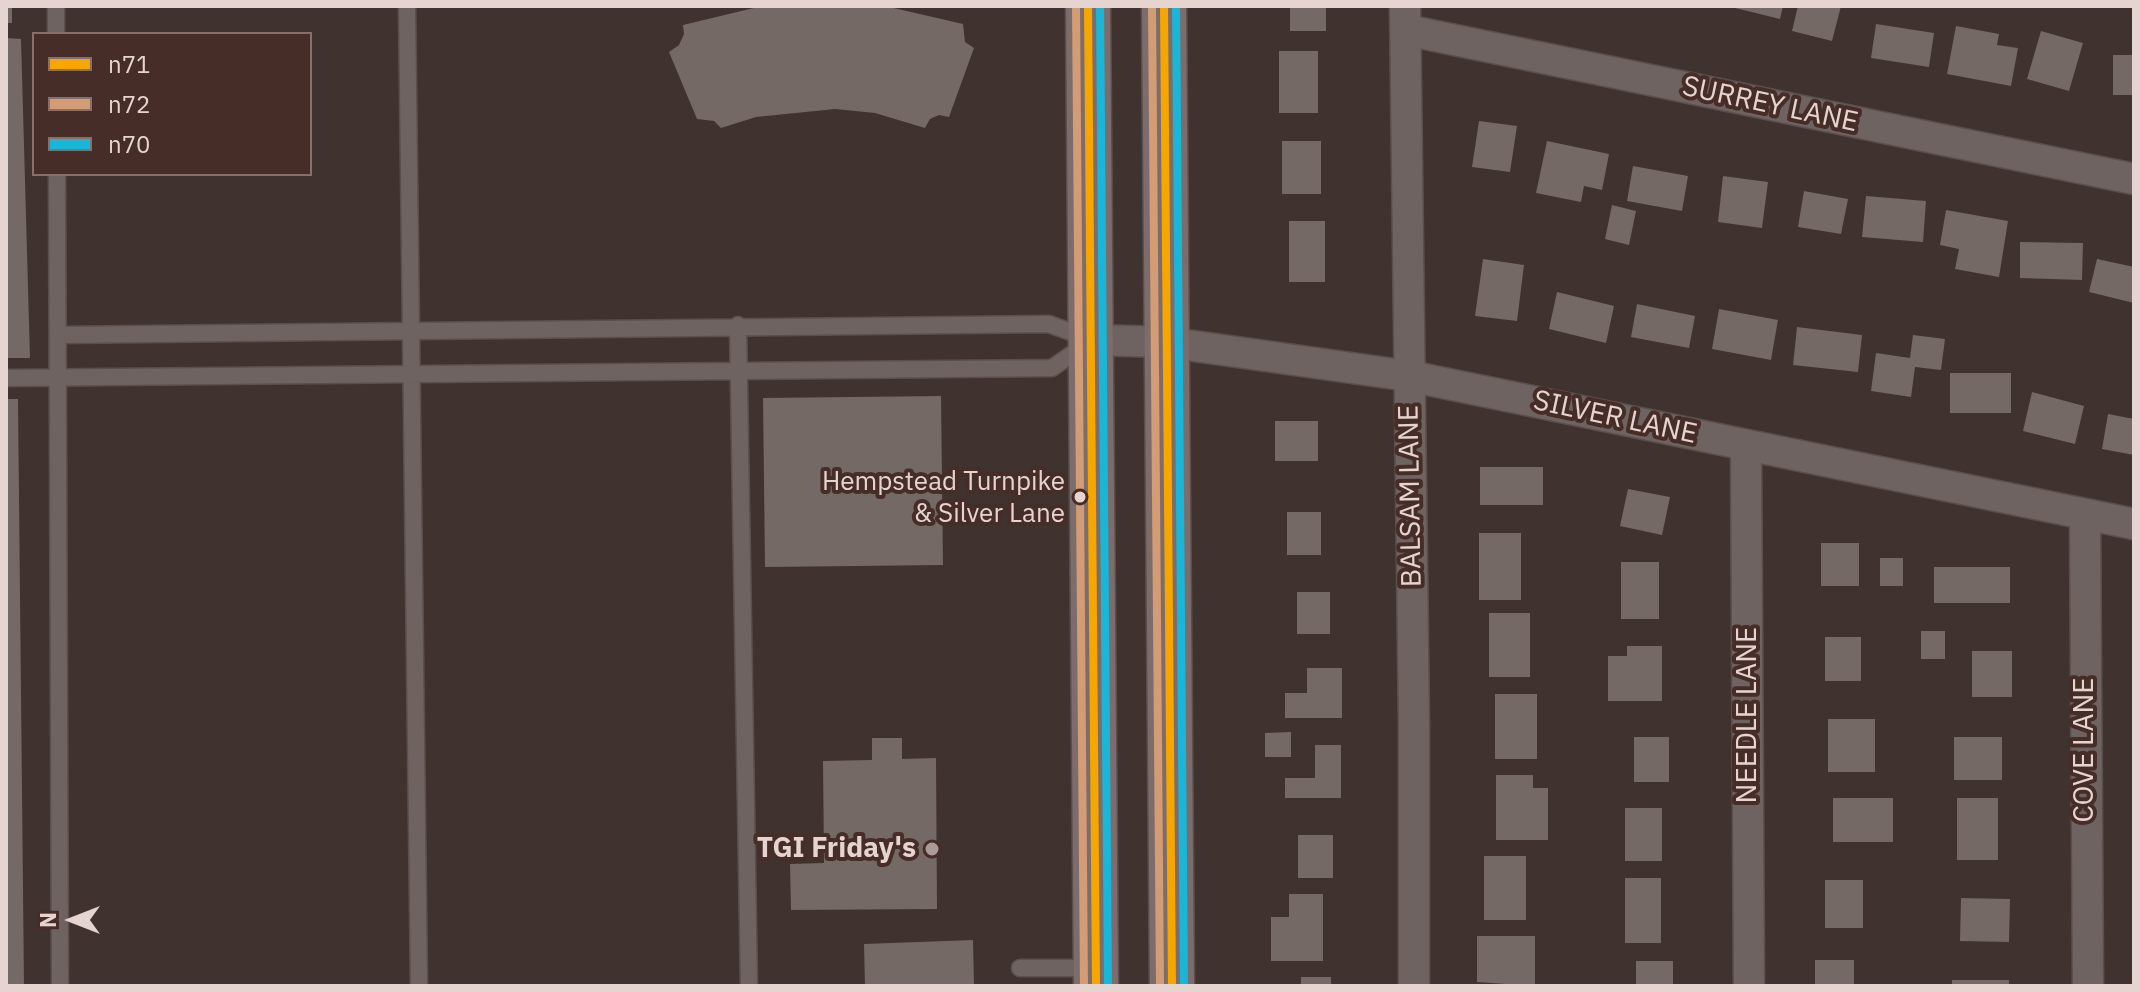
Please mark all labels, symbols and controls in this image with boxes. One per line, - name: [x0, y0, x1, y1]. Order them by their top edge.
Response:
- legend: [32, 32, 312, 176]
- text: n71: [108, 48, 150, 80]
- street label: SURREY LANE: [1679, 70, 1861, 140]
- text: n72: [108, 88, 150, 120]
- text: n70: [108, 128, 150, 160]
- street label: SILVER LANE: [1530, 384, 1700, 452]
- street label: BALSAM LANE: [1393, 405, 1429, 587]
- place label: Hempstead Turnpike & Silver Lane: [822, 466, 1065, 528]
- marker: Hempstead Turnpike & Silver Lane: [1072, 489, 1088, 505]
- street label: NEEDLE LANE: [1731, 627, 1765, 803]
- street label: COVE LANE: [2068, 677, 2102, 823]
- place label: TGI Friday's: [757, 832, 916, 866]
- marker: TGI Friday's: [923, 840, 941, 858]
- north arrow: [32, 880, 112, 960]
- text: N: [33, 912, 62, 928]

